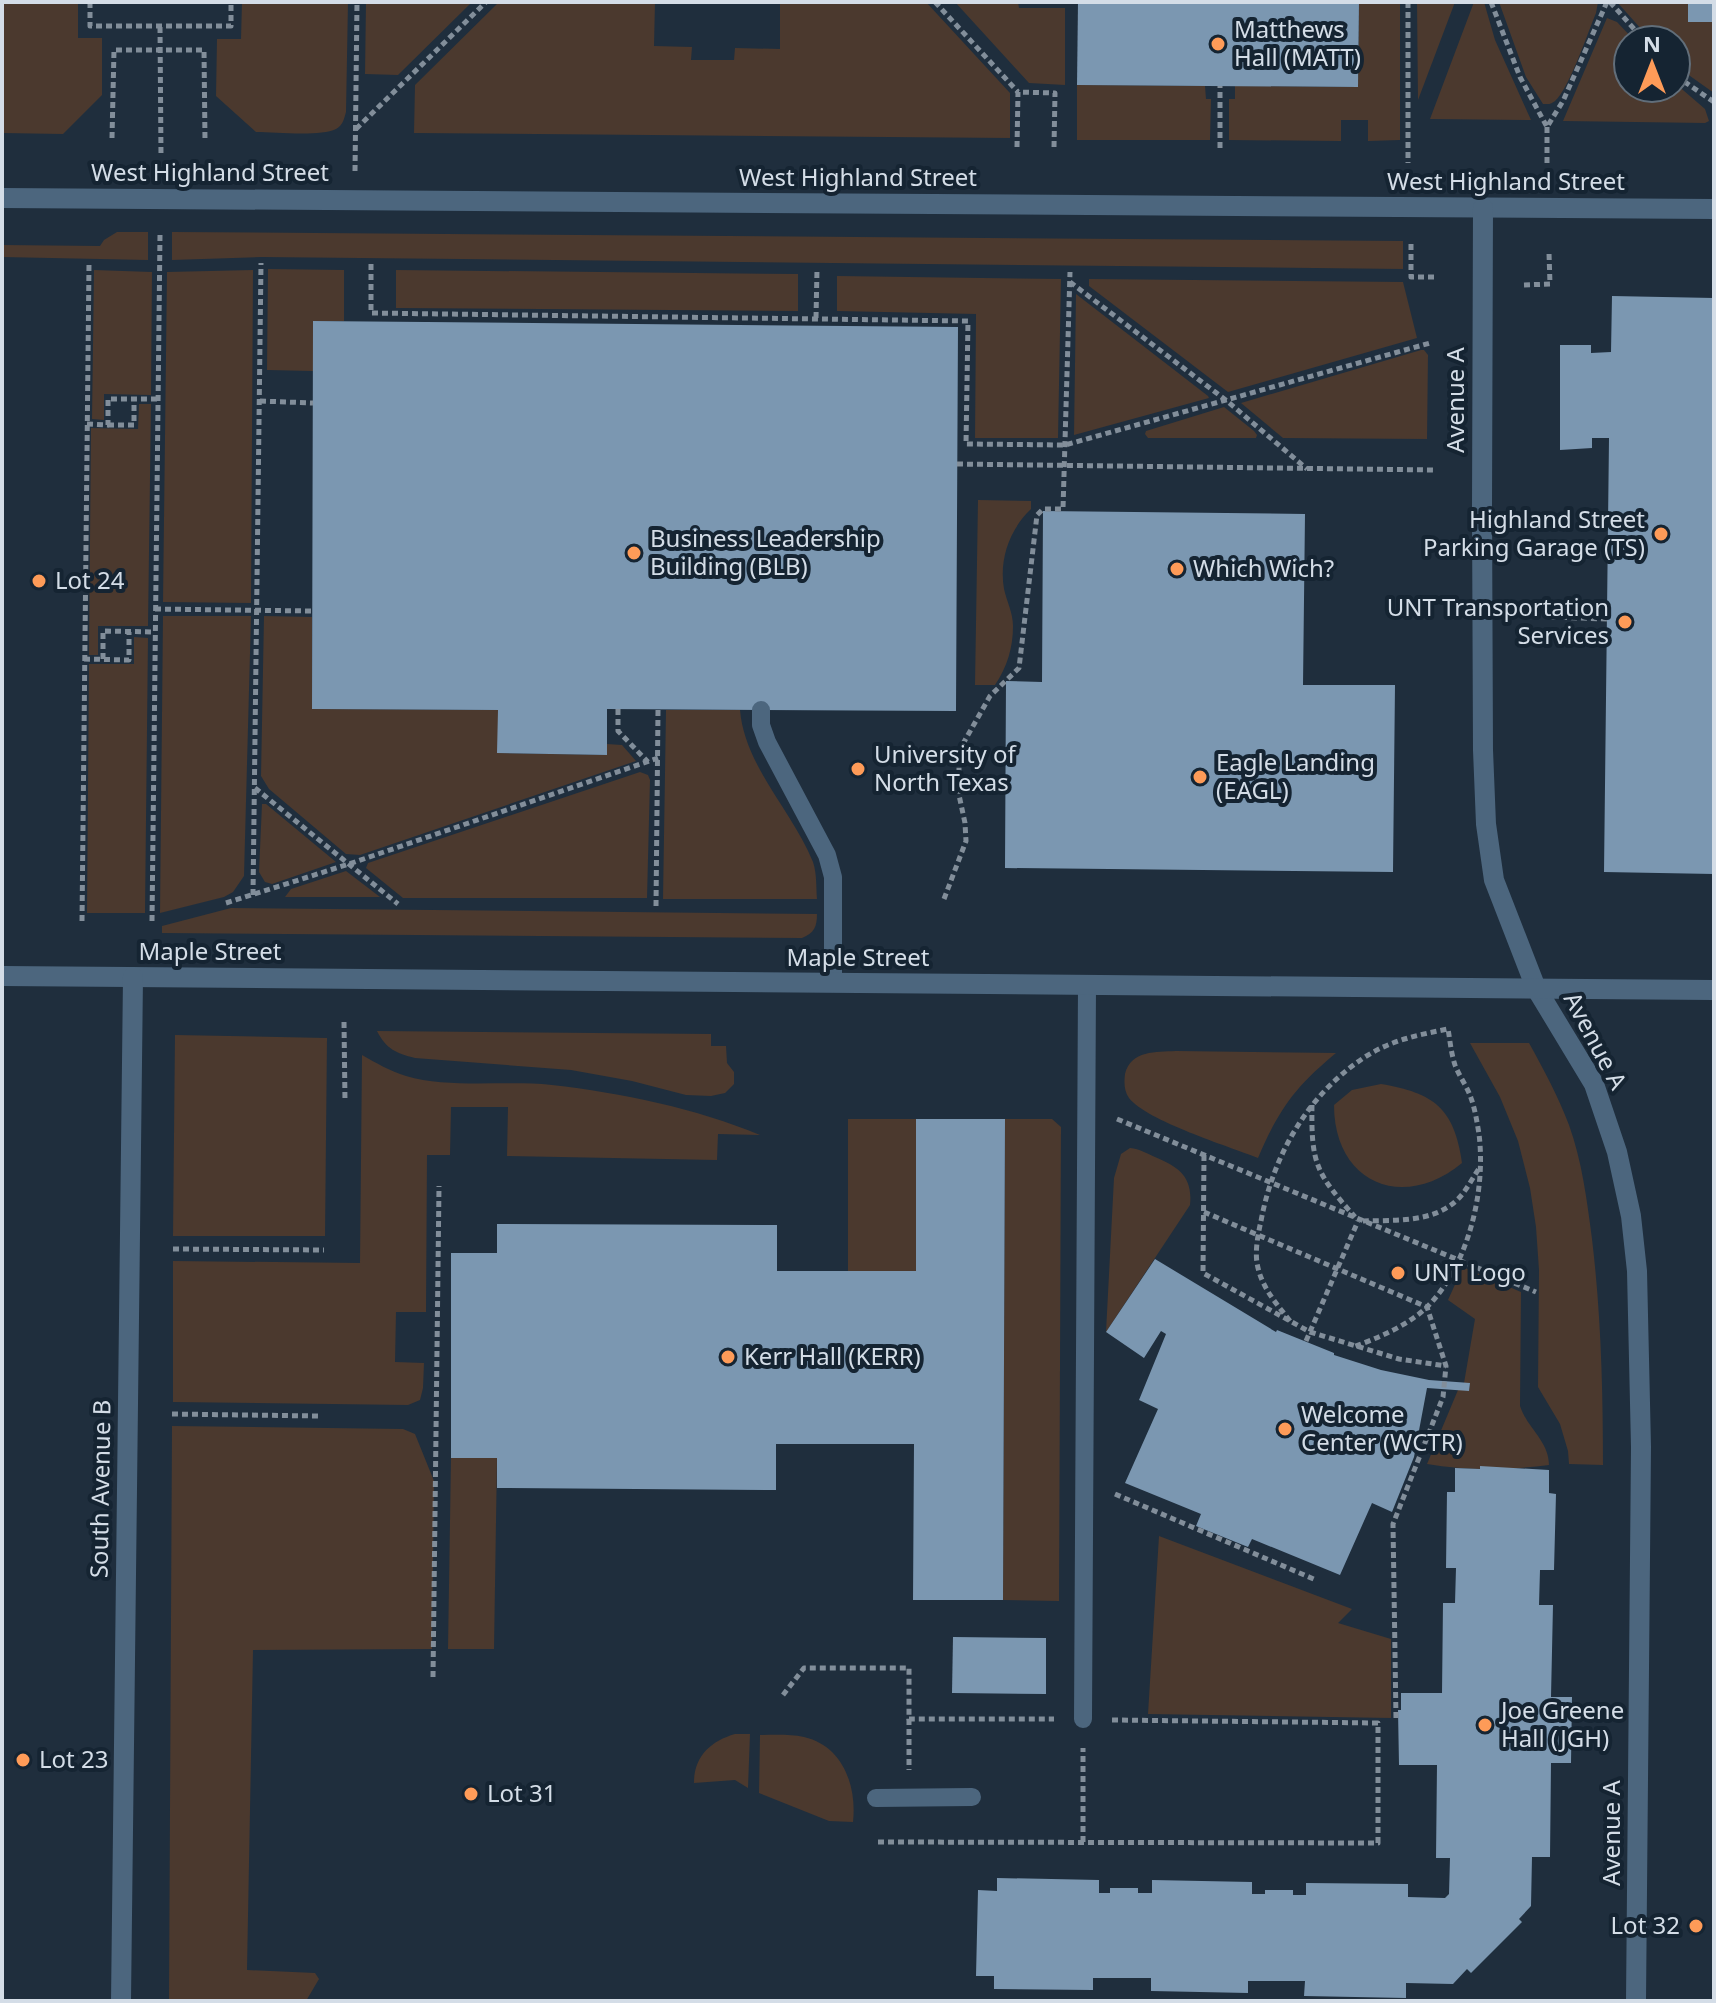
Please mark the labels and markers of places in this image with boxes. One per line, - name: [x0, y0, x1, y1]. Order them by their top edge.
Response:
- place label: Matthews Hall (MATT): [1234, 12, 1361, 73]
- marker: Matthews Hall (MATT): [1209, 35, 1227, 53]
- place label: Highland Street Parking Garage (TS): [1423, 502, 1645, 563]
- place label: Business Leadership Building (BLB): [650, 521, 881, 582]
- marker: Highland Street Parking Garage (TS): [1652, 525, 1670, 543]
- marker: Business Leadership Building (BLB): [625, 544, 643, 562]
- place label: Which Wich?: [1193, 551, 1334, 584]
- marker: Which Wich?: [1168, 560, 1186, 578]
- place label: Lot 24: [55, 563, 125, 596]
- marker: Lot 24: [30, 572, 48, 590]
- place label: UNT Transportation Services: [1387, 590, 1609, 651]
- marker: UNT Transportation Services: [1616, 613, 1634, 631]
- place label: University of North Texas: [874, 737, 1018, 798]
- place label: Eagle Landing (EAGL): [1216, 745, 1375, 806]
- marker: University of North Texas: [849, 760, 867, 778]
- marker: Eagle Landing (EAGL): [1191, 768, 1209, 786]
- place label: UNT Logo: [1414, 1255, 1526, 1288]
- marker: UNT Logo: [1389, 1264, 1407, 1282]
- place label: Kerr Hall (KERR): [744, 1339, 921, 1372]
- marker: Kerr Hall (KERR): [719, 1348, 737, 1366]
- place label: Welcome Center (WCTR): [1301, 1397, 1463, 1458]
- marker: Welcome Center (WCTR): [1276, 1420, 1294, 1438]
- place label: Joe Greene Hall (JGH): [1499, 1693, 1624, 1754]
- marker: Joe Greene Hall (JGH): [1476, 1716, 1494, 1734]
- place label: Lot 23: [39, 1742, 108, 1775]
- marker: Lot 23: [14, 1751, 32, 1769]
- place label: Lot 31: [487, 1776, 556, 1809]
- marker: Lot 31: [462, 1785, 480, 1803]
- place label: Lot 32: [1611, 1908, 1680, 1941]
- marker: Lot 32: [1687, 1917, 1705, 1935]

